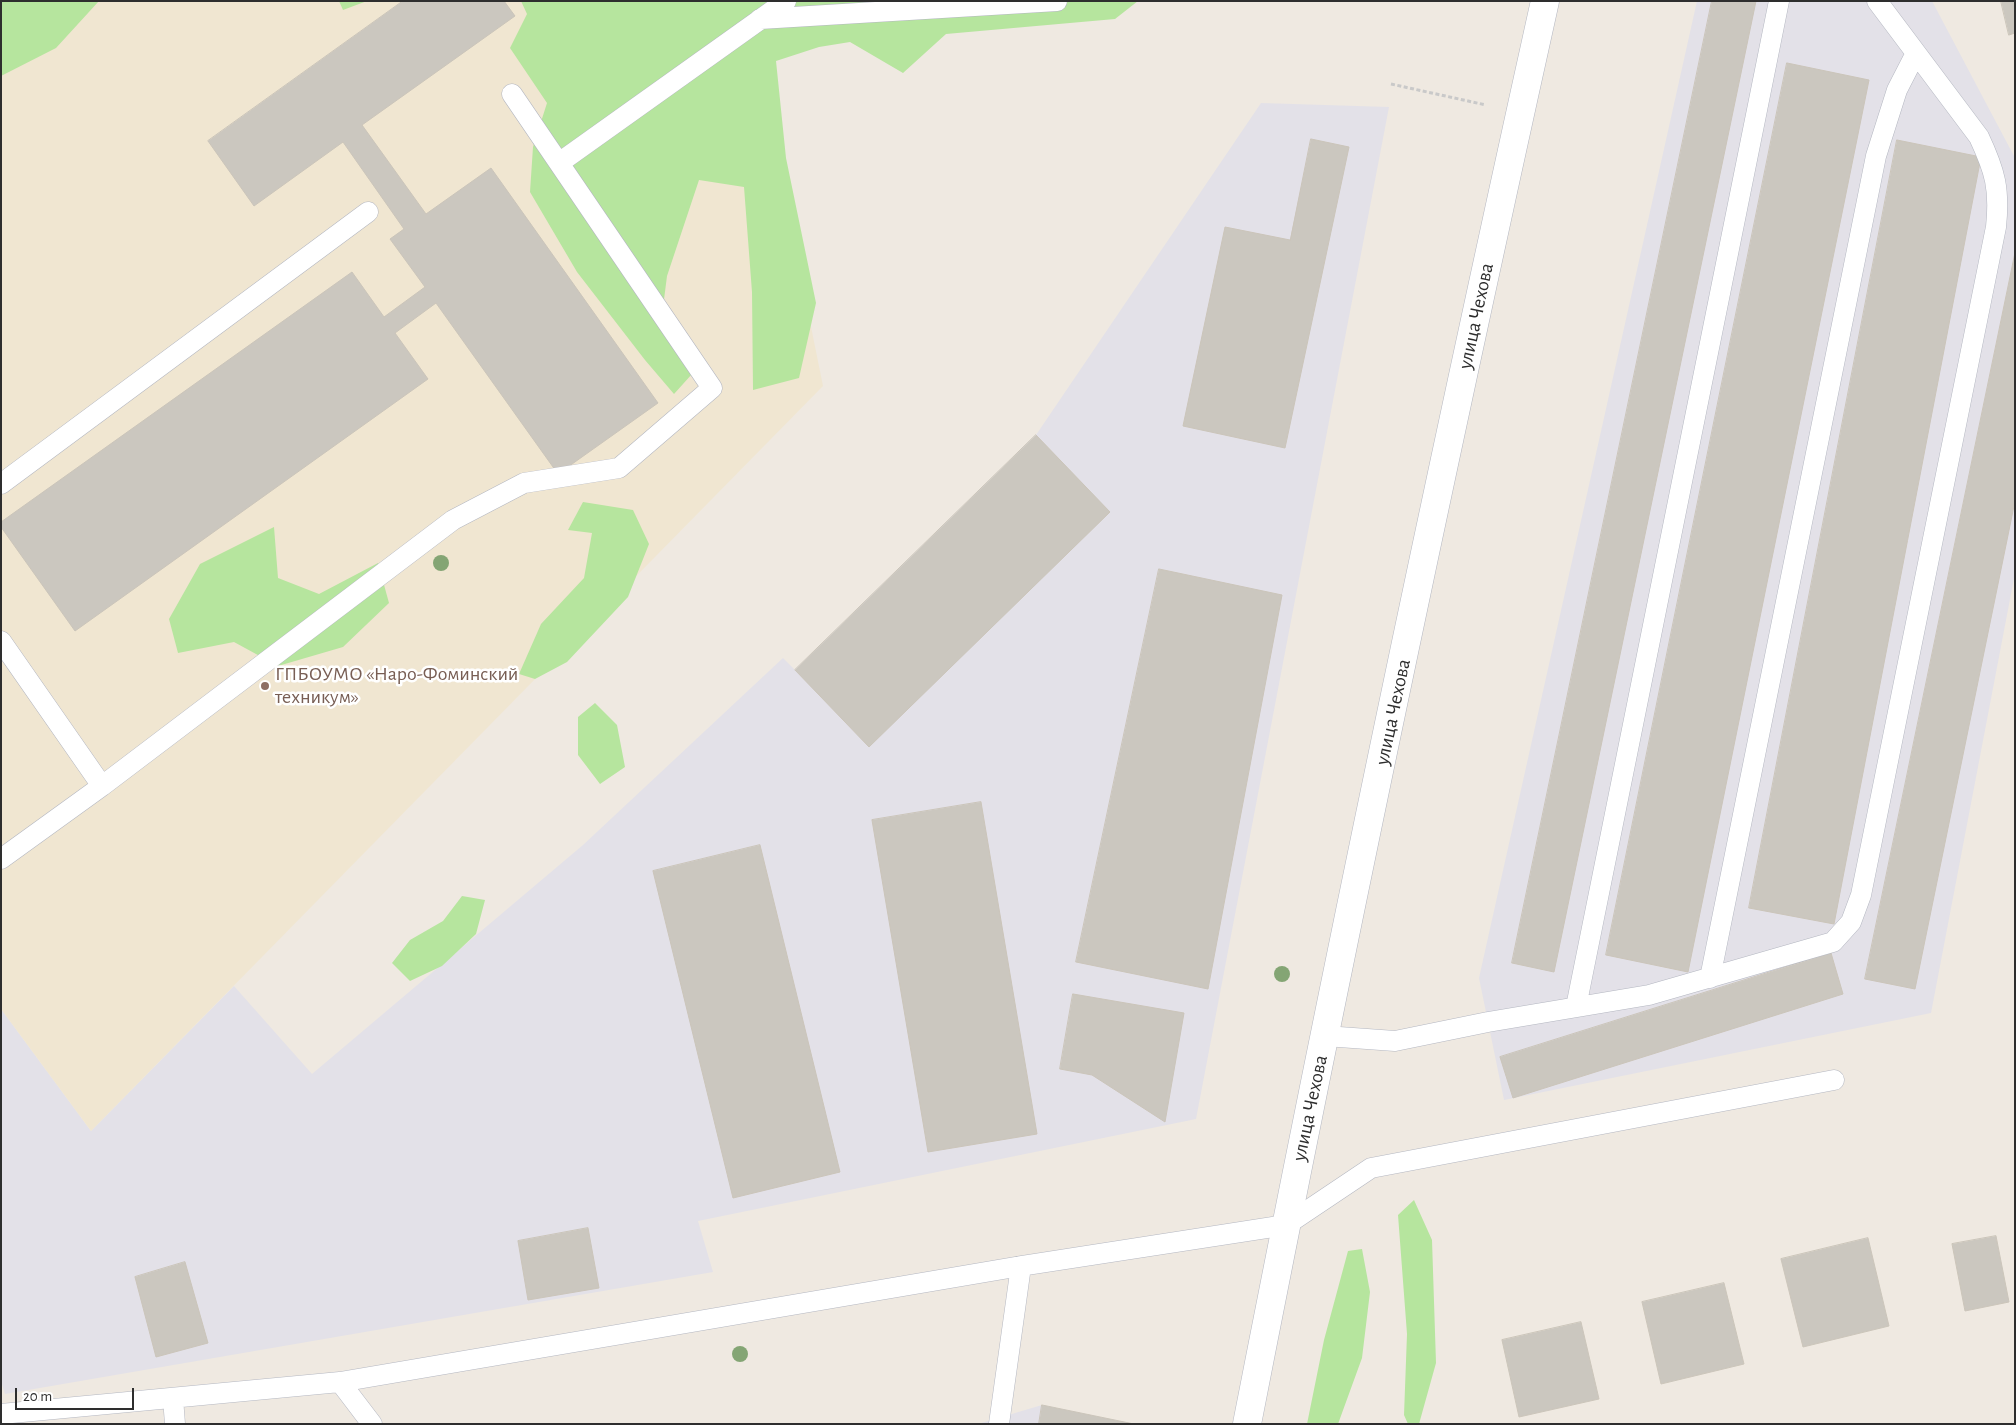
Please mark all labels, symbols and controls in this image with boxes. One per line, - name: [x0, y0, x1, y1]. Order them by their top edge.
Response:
- street label: улица Чехова: [1453, 261, 1499, 371]
- street label: улица Чехова: [1370, 657, 1416, 767]
- place label: ГПБОУМО «Наро-Фоминский техникум»: [275, 662, 518, 709]
- marker: ГПБОУМО «Наро-Фоминский техникум»: [259, 680, 271, 692]
- street label: улица Чехова: [1287, 1053, 1333, 1163]
- scale bar: [18, 1378, 136, 1410]
- text: 20 m: [23, 1389, 52, 1404]

